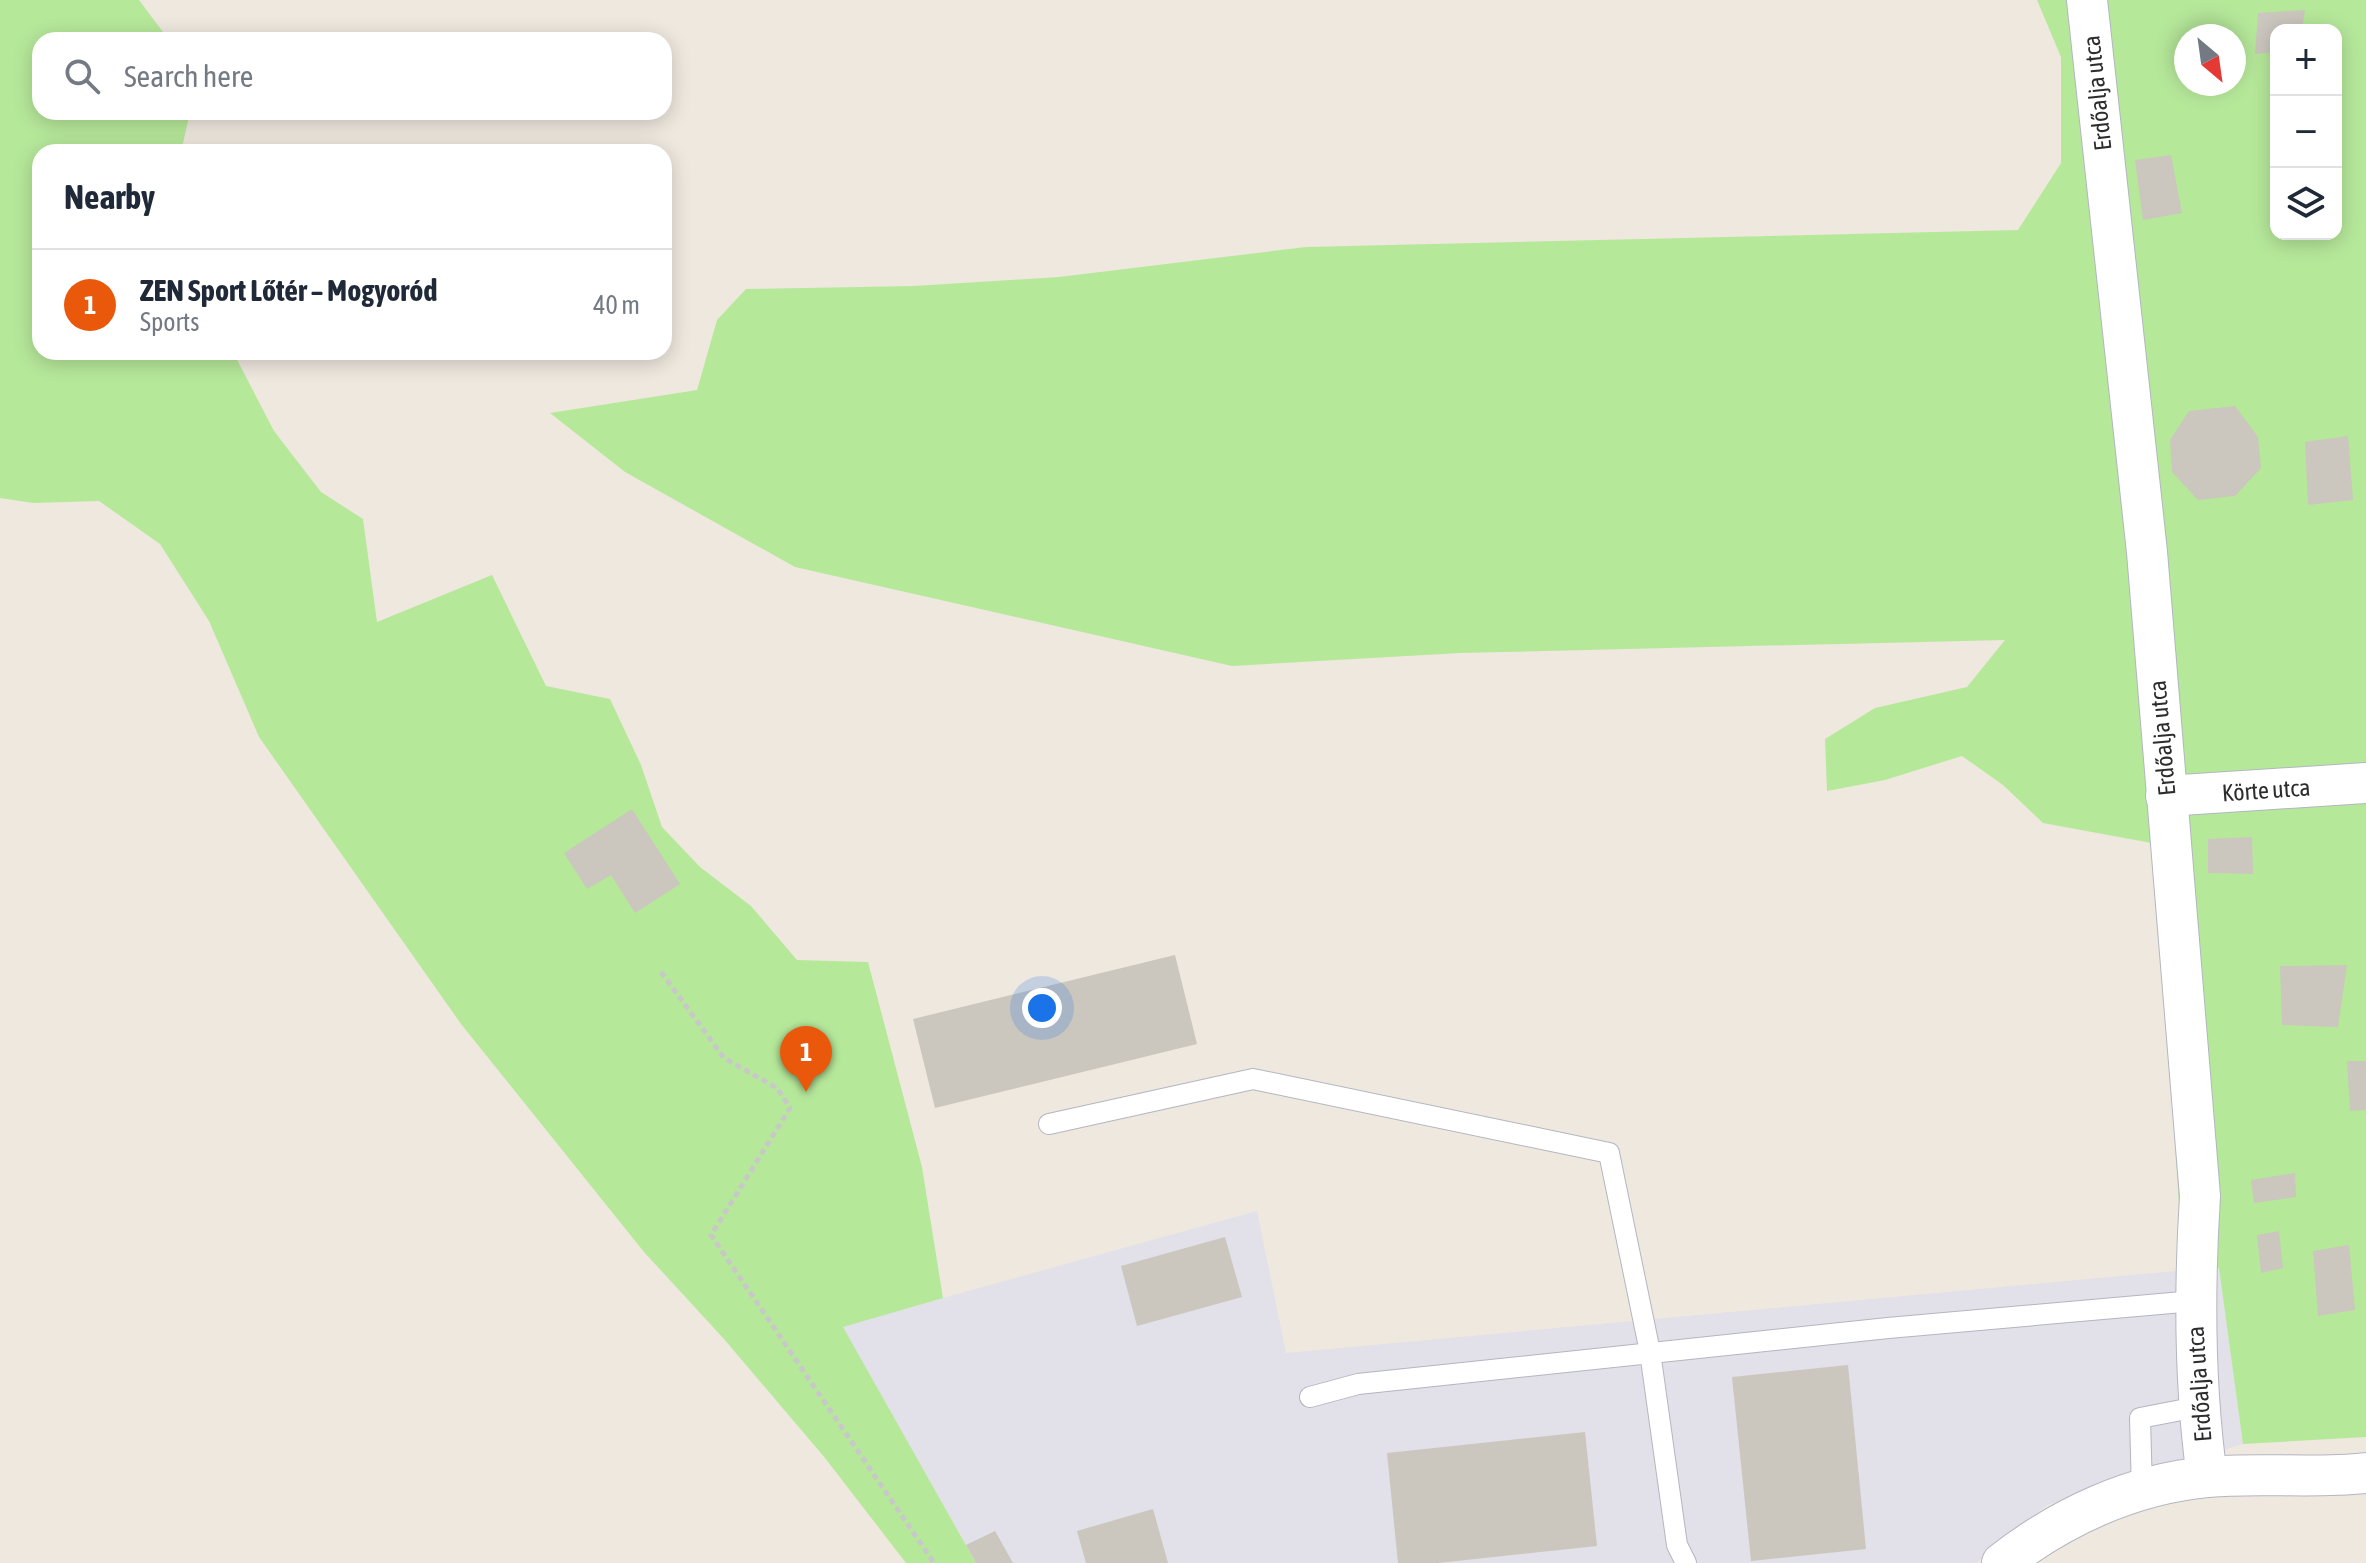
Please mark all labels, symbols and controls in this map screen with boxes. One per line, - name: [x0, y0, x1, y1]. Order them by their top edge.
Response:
- north arrow: [2174, 24, 2246, 96]
- map controls: [2270, 24, 2342, 240]
- button: +: [2270, 24, 2342, 96]
- search box: [32, 32, 672, 120]
- street label: Erdőalja utca: [2078, 34, 2116, 152]
- icon: search: [60, 54, 104, 98]
- text: Search here: [124, 59, 253, 93]
- button: −: [2270, 96, 2342, 168]
- button: layers: [2270, 168, 2342, 240]
- text: Nearby: [64, 177, 155, 216]
- text: ZEN Sport Lőtér – Mogyoród: [140, 273, 437, 307]
- text: 1: [84, 290, 96, 320]
- text: 40 m: [593, 290, 640, 320]
- text: Sports: [140, 307, 200, 337]
- street label: Erdőalja utca: [2144, 679, 2180, 797]
- street label: Körte utca: [2221, 773, 2311, 807]
- your location: [1022, 988, 1062, 1028]
- pin: 1: [780, 1026, 832, 1092]
- street label: Erdőalja utca: [2181, 1325, 2217, 1443]

